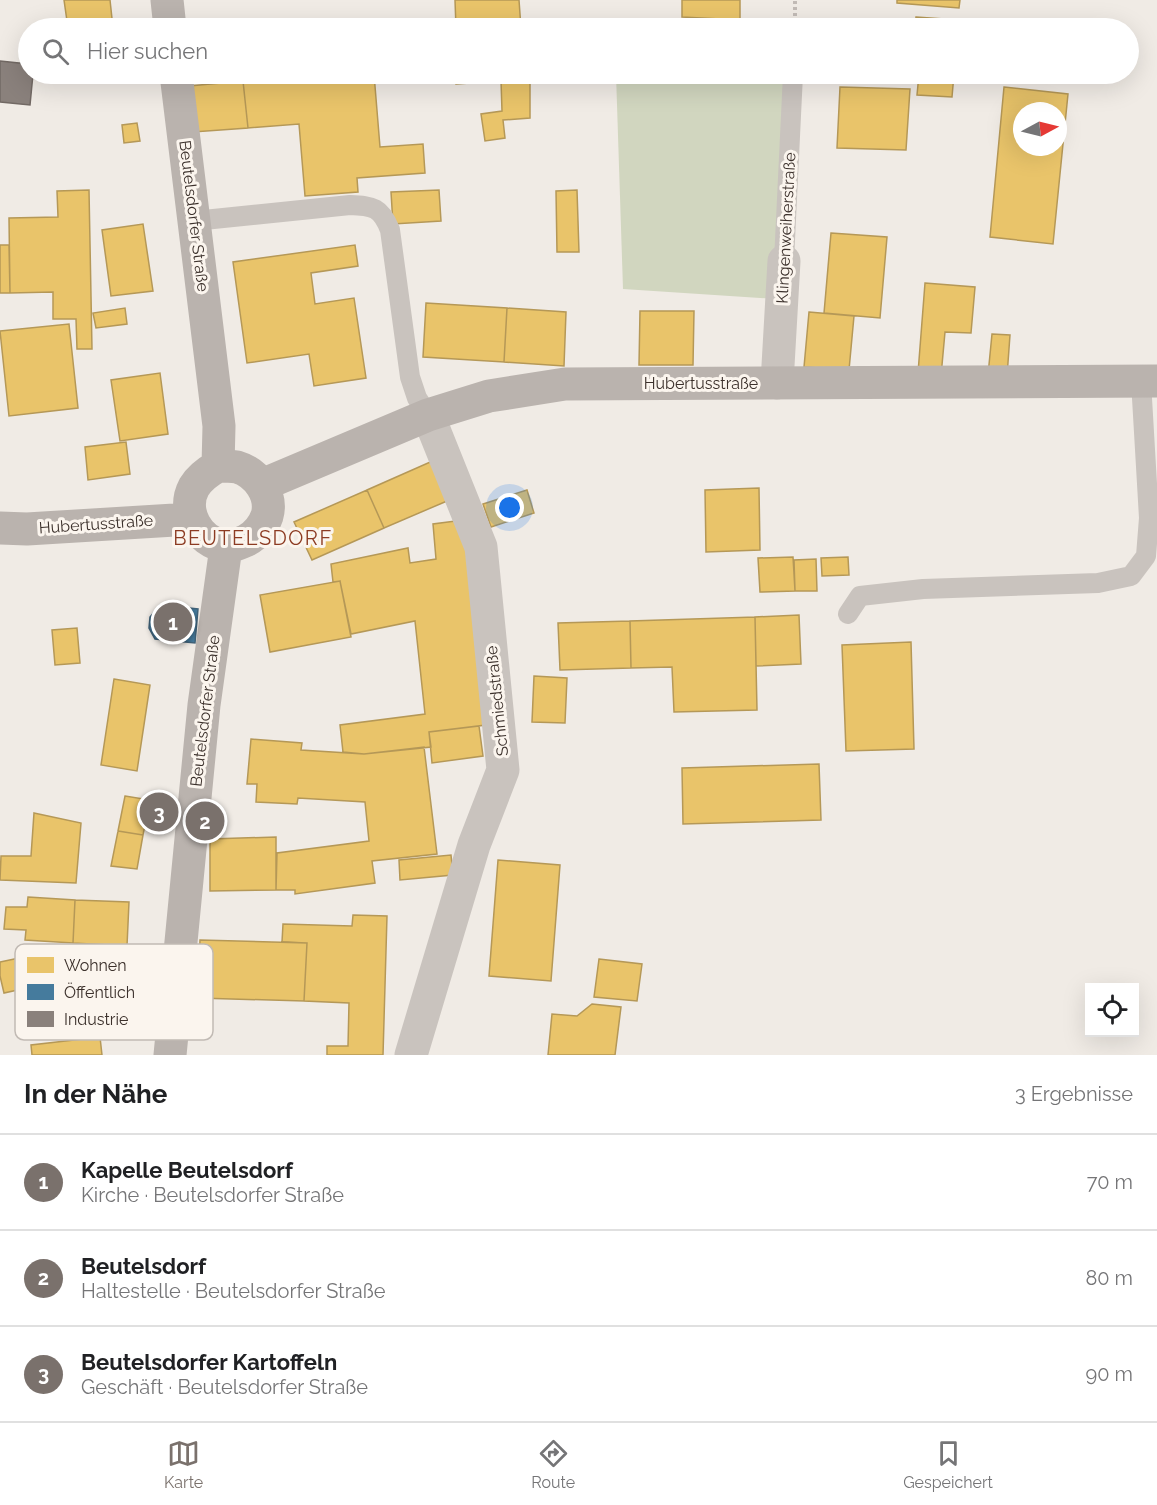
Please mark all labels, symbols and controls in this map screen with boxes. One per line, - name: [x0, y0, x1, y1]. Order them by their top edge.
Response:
- search box: [18, 18, 1139, 84]
- icon: search: [39, 35, 72, 68]
- text: Hier suchen: [87, 38, 208, 64]
- north arrow: [1013, 102, 1067, 156]
- street label: Beutelsdorfer Straße: [175, 139, 213, 293]
- street label: Klingenweiherstraße: [773, 152, 799, 304]
- street label: Hubertusstraße: [644, 374, 758, 393]
- your location: [495, 493, 524, 522]
- street label: Hubertusstraße: [38, 511, 154, 537]
- district label: BEUTELSDORF: [173, 526, 333, 550]
- pin: 1: [154, 600, 192, 644]
- street label: Beutelsdorfer Straße: [186, 634, 224, 788]
- street label: Schmiedstraße: [482, 645, 512, 757]
- pin: 3: [140, 790, 178, 834]
- pin: 2: [186, 798, 224, 844]
- legend: [15, 944, 213, 1040]
- text: Wohnen: [64, 956, 127, 975]
- text: Öffentlich: [64, 982, 135, 1002]
- map controls: [1085, 983, 1139, 1037]
- button: locate: [1085, 983, 1139, 1037]
- text: Industrie: [64, 1010, 128, 1029]
- text: In der Nähe: [24, 1079, 167, 1109]
- text: 3 Ergebnisse: [1015, 1082, 1133, 1106]
- text: Kapelle Beutelsdorf: [81, 1157, 293, 1183]
- text: 1: [39, 1170, 48, 1194]
- text: 70 m: [1087, 1170, 1133, 1194]
- text: Kirche · Beutelsdorfer Straße: [81, 1183, 344, 1207]
- text: Beutelsdorf: [81, 1253, 206, 1279]
- text: 2: [38, 1266, 49, 1290]
- text: 80 m: [1085, 1266, 1133, 1290]
- text: Haltestelle · Beutelsdorfer Straße: [81, 1279, 385, 1303]
- text: Beutelsdorfer Kartoffeln: [81, 1349, 337, 1375]
- text: 3: [38, 1362, 49, 1386]
- text: 90 m: [1086, 1362, 1133, 1386]
- text: Geschäft · Beutelsdorfer Straße: [81, 1375, 368, 1399]
- tab: Karte: [164, 1437, 203, 1492]
- tab: Route: [531, 1437, 575, 1492]
- tab: Gespeichert: [903, 1437, 993, 1492]

